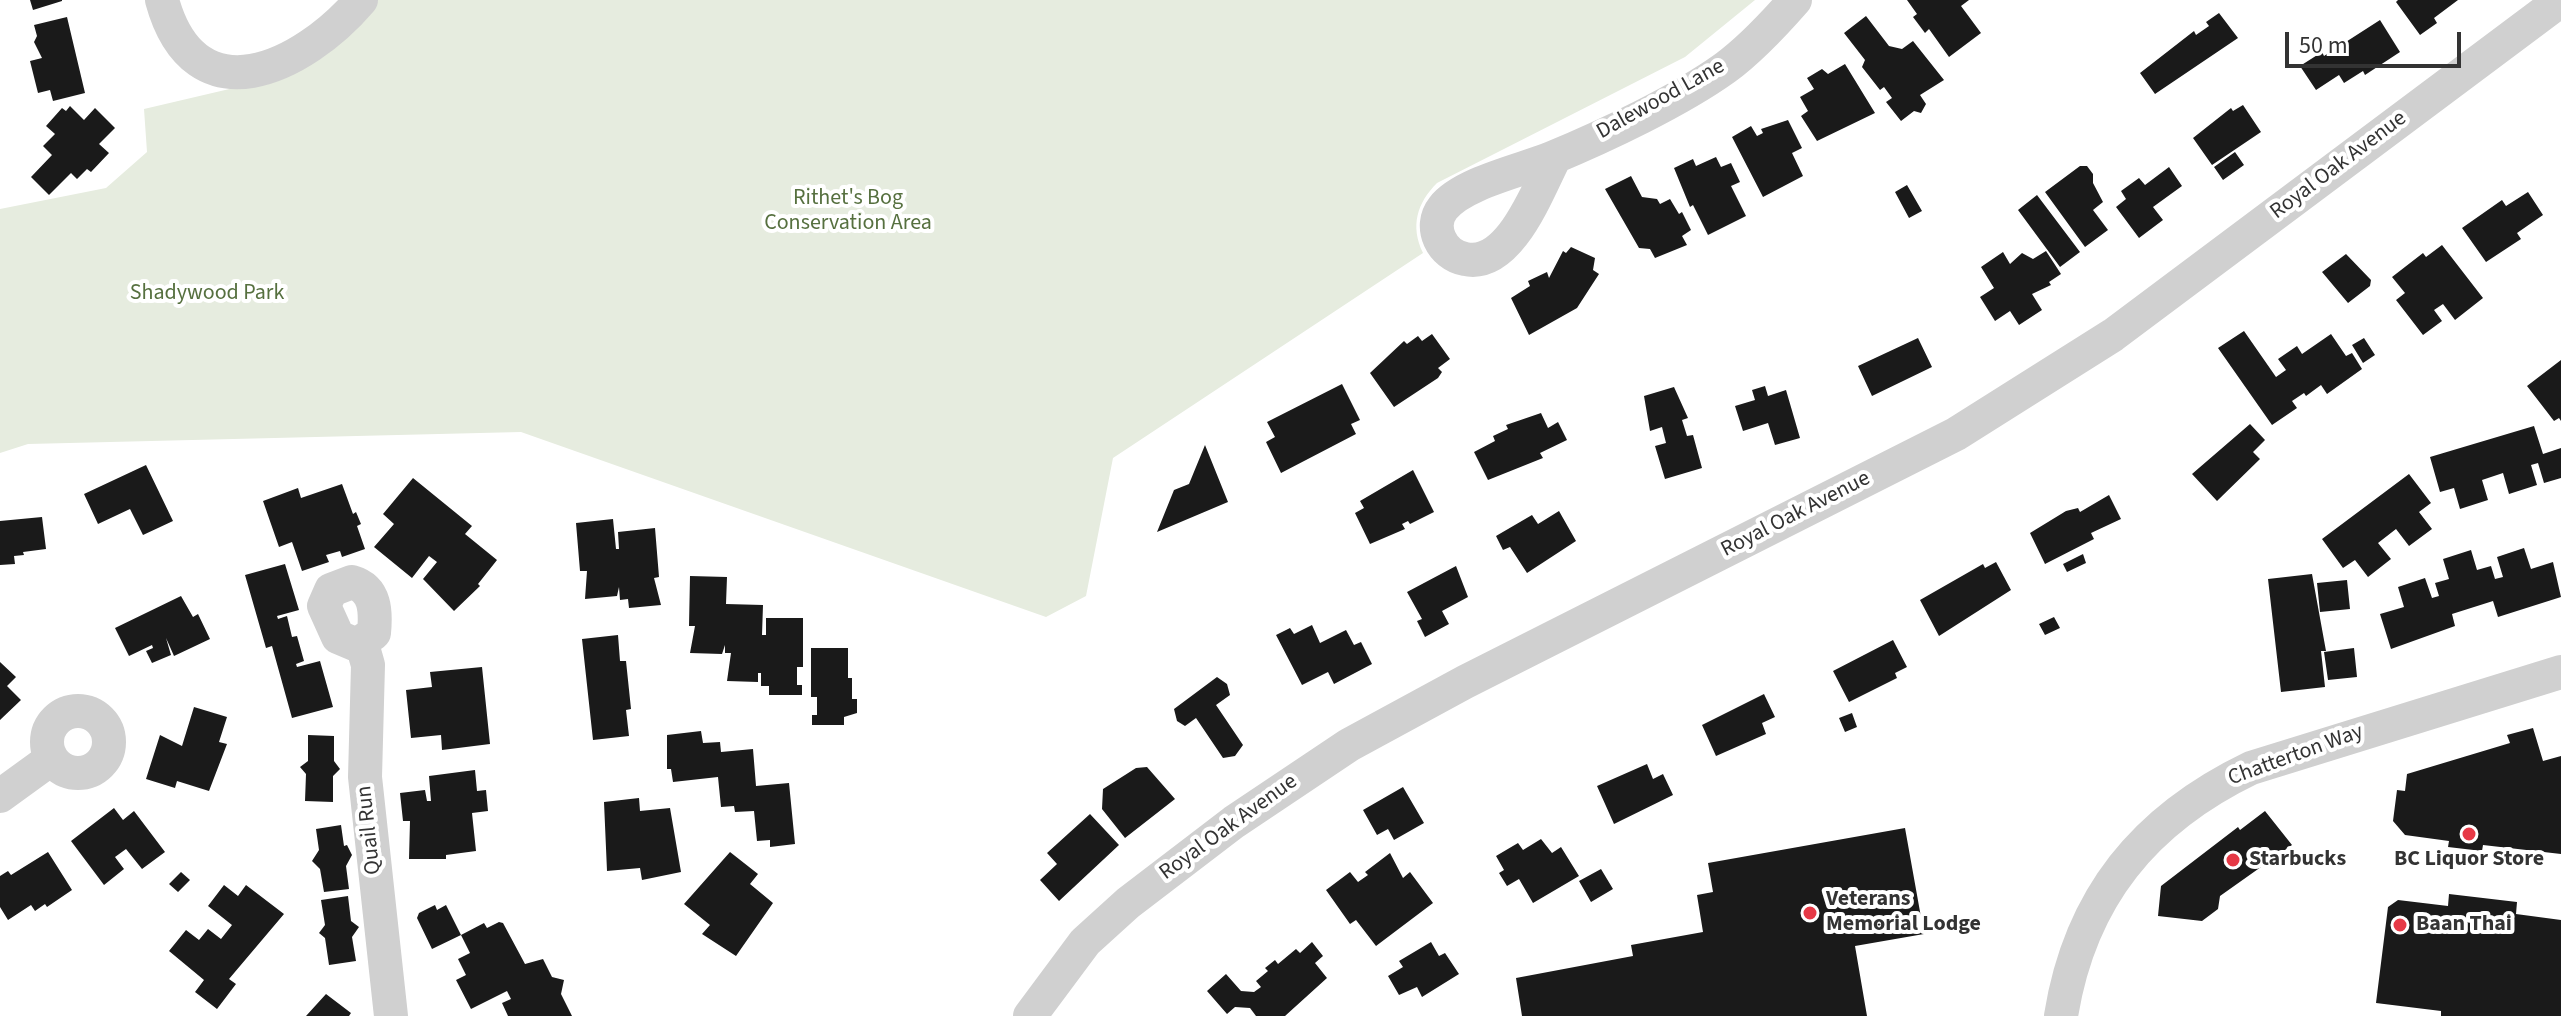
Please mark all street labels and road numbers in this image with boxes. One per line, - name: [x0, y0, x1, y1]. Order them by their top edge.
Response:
- street label: Dalewood Lane: [1592, 54, 1730, 146]
- street label: Royal Oak Avenue: [2266, 106, 2412, 226]
- street label: Royal Oak Avenue: [1717, 466, 1875, 564]
- street label: Chatterton Way: [2225, 719, 2367, 793]
- street label: Royal Oak Avenue: [1155, 769, 1303, 887]
- street label: Quail Run: [352, 784, 388, 876]

